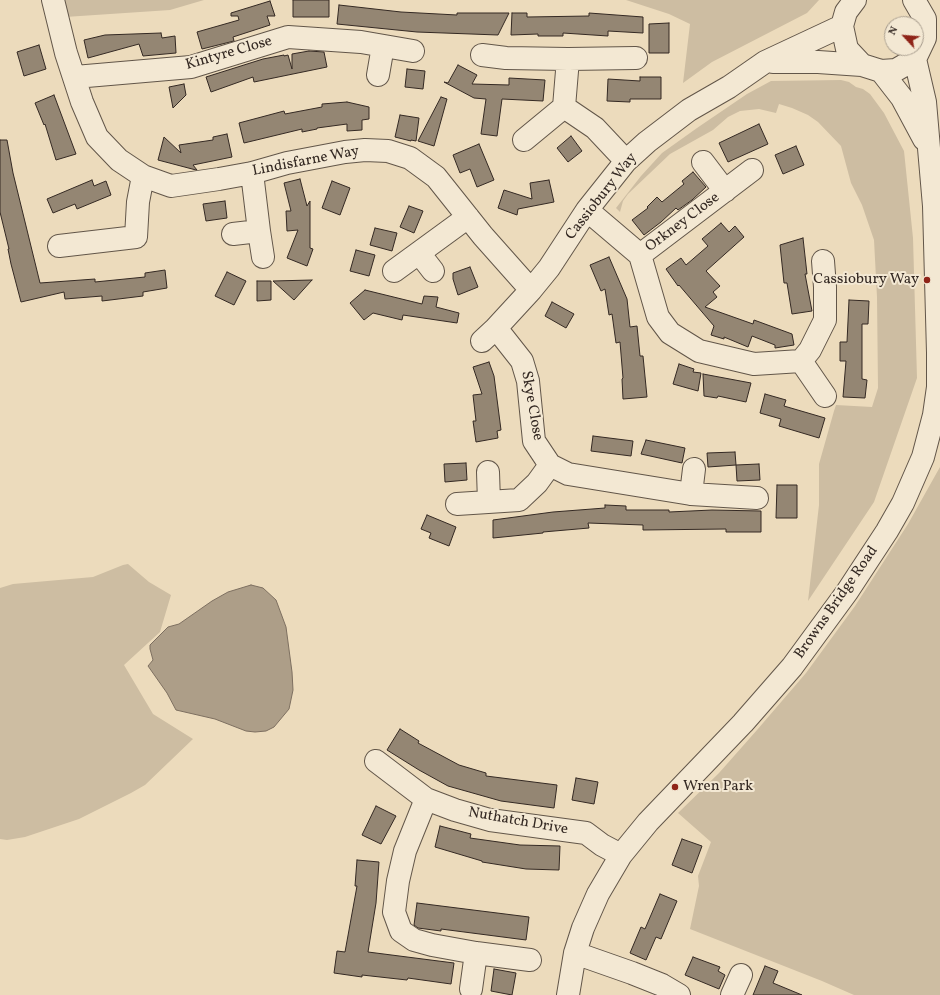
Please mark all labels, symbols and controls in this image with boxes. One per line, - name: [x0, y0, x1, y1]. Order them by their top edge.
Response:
- north arrow: [884, 16, 924, 56]
- text: N: [885, 24, 902, 38]
- street label: Kintyre Close: [184, 33, 274, 75]
- street label: Lindisfarne Way: [251, 143, 361, 181]
- street label: Cassiobury Way: [562, 150, 642, 244]
- street label: Orkney Close: [642, 189, 724, 257]
- place label: Cassiobury Way: [813, 271, 919, 289]
- marker: Cassiobury Way: [922, 275, 932, 285]
- street label: Skye Close: [516, 370, 546, 442]
- street label: Browns Bridge Road: [791, 543, 883, 663]
- place label: Wren Park: [683, 778, 753, 796]
- marker: Wren Park: [670, 782, 680, 792]
- street label: Nuthatch Drive: [467, 804, 569, 840]

